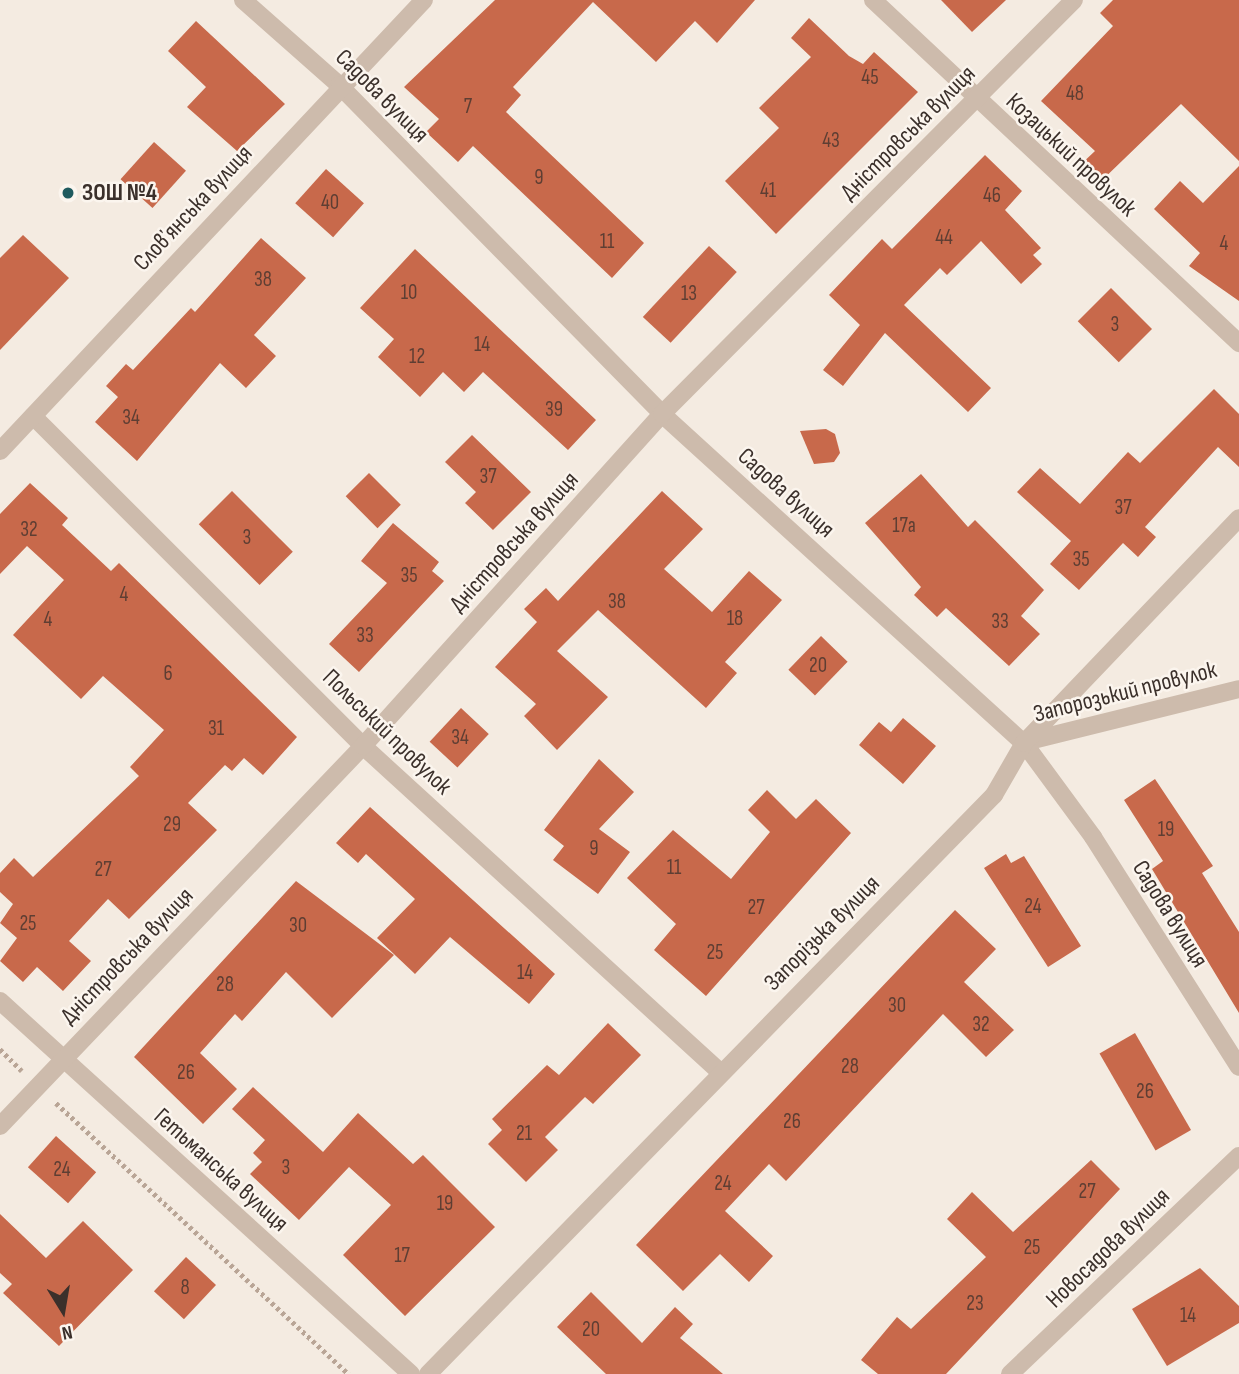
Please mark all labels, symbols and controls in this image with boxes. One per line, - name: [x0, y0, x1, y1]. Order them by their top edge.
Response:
- street label: Садова вулиця: [329, 43, 435, 149]
- street label: Дністровська вулиця: [835, 60, 981, 206]
- house number: 45: [861, 65, 879, 91]
- house number: 48: [1066, 81, 1084, 107]
- street label: Козацький провулок: [1000, 87, 1142, 223]
- house number: 7: [464, 94, 472, 120]
- house number: 43: [822, 128, 840, 154]
- street label: Словʼянська вулиця: [128, 139, 258, 277]
- house number: 9: [534, 165, 544, 191]
- house number: 41: [760, 178, 776, 204]
- place label: ЗОШ №4: [82, 179, 157, 207]
- house number: 46: [983, 183, 1001, 209]
- marker: ЗОШ №4: [60, 185, 76, 201]
- house number: 40: [321, 190, 339, 216]
- house number: 44: [935, 225, 953, 251]
- house number: 11: [600, 229, 614, 255]
- house number: 4: [1220, 231, 1228, 257]
- house number: 38: [254, 267, 272, 293]
- house number: 10: [401, 280, 417, 306]
- house number: 13: [681, 281, 697, 307]
- house number: 3: [1111, 312, 1119, 338]
- house number: 14: [474, 332, 490, 358]
- house number: 12: [409, 344, 425, 370]
- house number: 39: [545, 397, 563, 423]
- house number: 34: [122, 405, 140, 431]
- street label: Садова вулиця: [732, 442, 840, 544]
- house number: 37: [479, 464, 497, 490]
- street label: Дністровська вулиця: [443, 466, 585, 618]
- house number: 37: [1114, 495, 1132, 521]
- house number: 17а: [892, 513, 916, 539]
- house number: 32: [20, 517, 38, 543]
- house number: 3: [243, 525, 251, 551]
- house number: 35: [1072, 547, 1090, 573]
- house number: 35: [400, 563, 418, 589]
- house number: 4: [120, 582, 128, 608]
- house number: 38: [608, 589, 626, 615]
- house number: 18: [727, 606, 743, 632]
- house number: 4: [44, 607, 52, 633]
- house number: 33: [991, 609, 1009, 635]
- house number: 33: [356, 623, 374, 649]
- house number: 20: [809, 653, 827, 679]
- street label: Запорозький провулок: [1030, 655, 1220, 729]
- house number: 6: [163, 661, 173, 687]
- street label: Польський провулок: [316, 663, 458, 801]
- house number: 31: [208, 716, 224, 742]
- house number: 34: [451, 725, 469, 751]
- house number: 29: [163, 812, 181, 838]
- house number: 19: [1158, 817, 1174, 843]
- house number: 9: [589, 836, 599, 862]
- house number: 11: [667, 855, 681, 881]
- street label: Садова вулиця: [1126, 855, 1214, 973]
- house number: 27: [94, 857, 112, 883]
- street label: Запорізька вулиця: [758, 869, 886, 997]
- street label: Дністровська вулиця: [54, 882, 200, 1030]
- house number: 24: [1024, 894, 1042, 920]
- house number: 27: [747, 895, 765, 921]
- house number: 25: [19, 911, 37, 937]
- house number: 30: [289, 913, 307, 939]
- house number: 25: [706, 940, 724, 966]
- house number: 14: [517, 960, 533, 986]
- house number: 28: [216, 972, 234, 998]
- house number: 30: [888, 993, 906, 1019]
- house number: 32: [972, 1012, 990, 1038]
- house number: 28: [841, 1054, 859, 1080]
- house number: 26: [177, 1060, 195, 1086]
- house number: 26: [1136, 1079, 1154, 1105]
- street label: Гетьманська вулиця: [148, 1102, 294, 1238]
- house number: 26: [783, 1109, 801, 1135]
- house number: 21: [516, 1121, 532, 1147]
- house number: 3: [282, 1155, 290, 1181]
- house number: 24: [53, 1157, 71, 1183]
- house number: 24: [714, 1171, 732, 1197]
- house number: 27: [1078, 1179, 1096, 1205]
- street label: Новосадова вулиця: [1040, 1182, 1176, 1314]
- house number: 19: [437, 1191, 453, 1217]
- house number: 25: [1023, 1235, 1041, 1261]
- house number: 17: [394, 1243, 410, 1269]
- house number: 8: [180, 1275, 190, 1301]
- north arrow: [28, 1276, 98, 1346]
- house number: 23: [966, 1291, 984, 1317]
- house number: 14: [1180, 1303, 1196, 1329]
- house number: 20: [582, 1317, 600, 1343]
- text: N: [60, 1320, 74, 1344]

